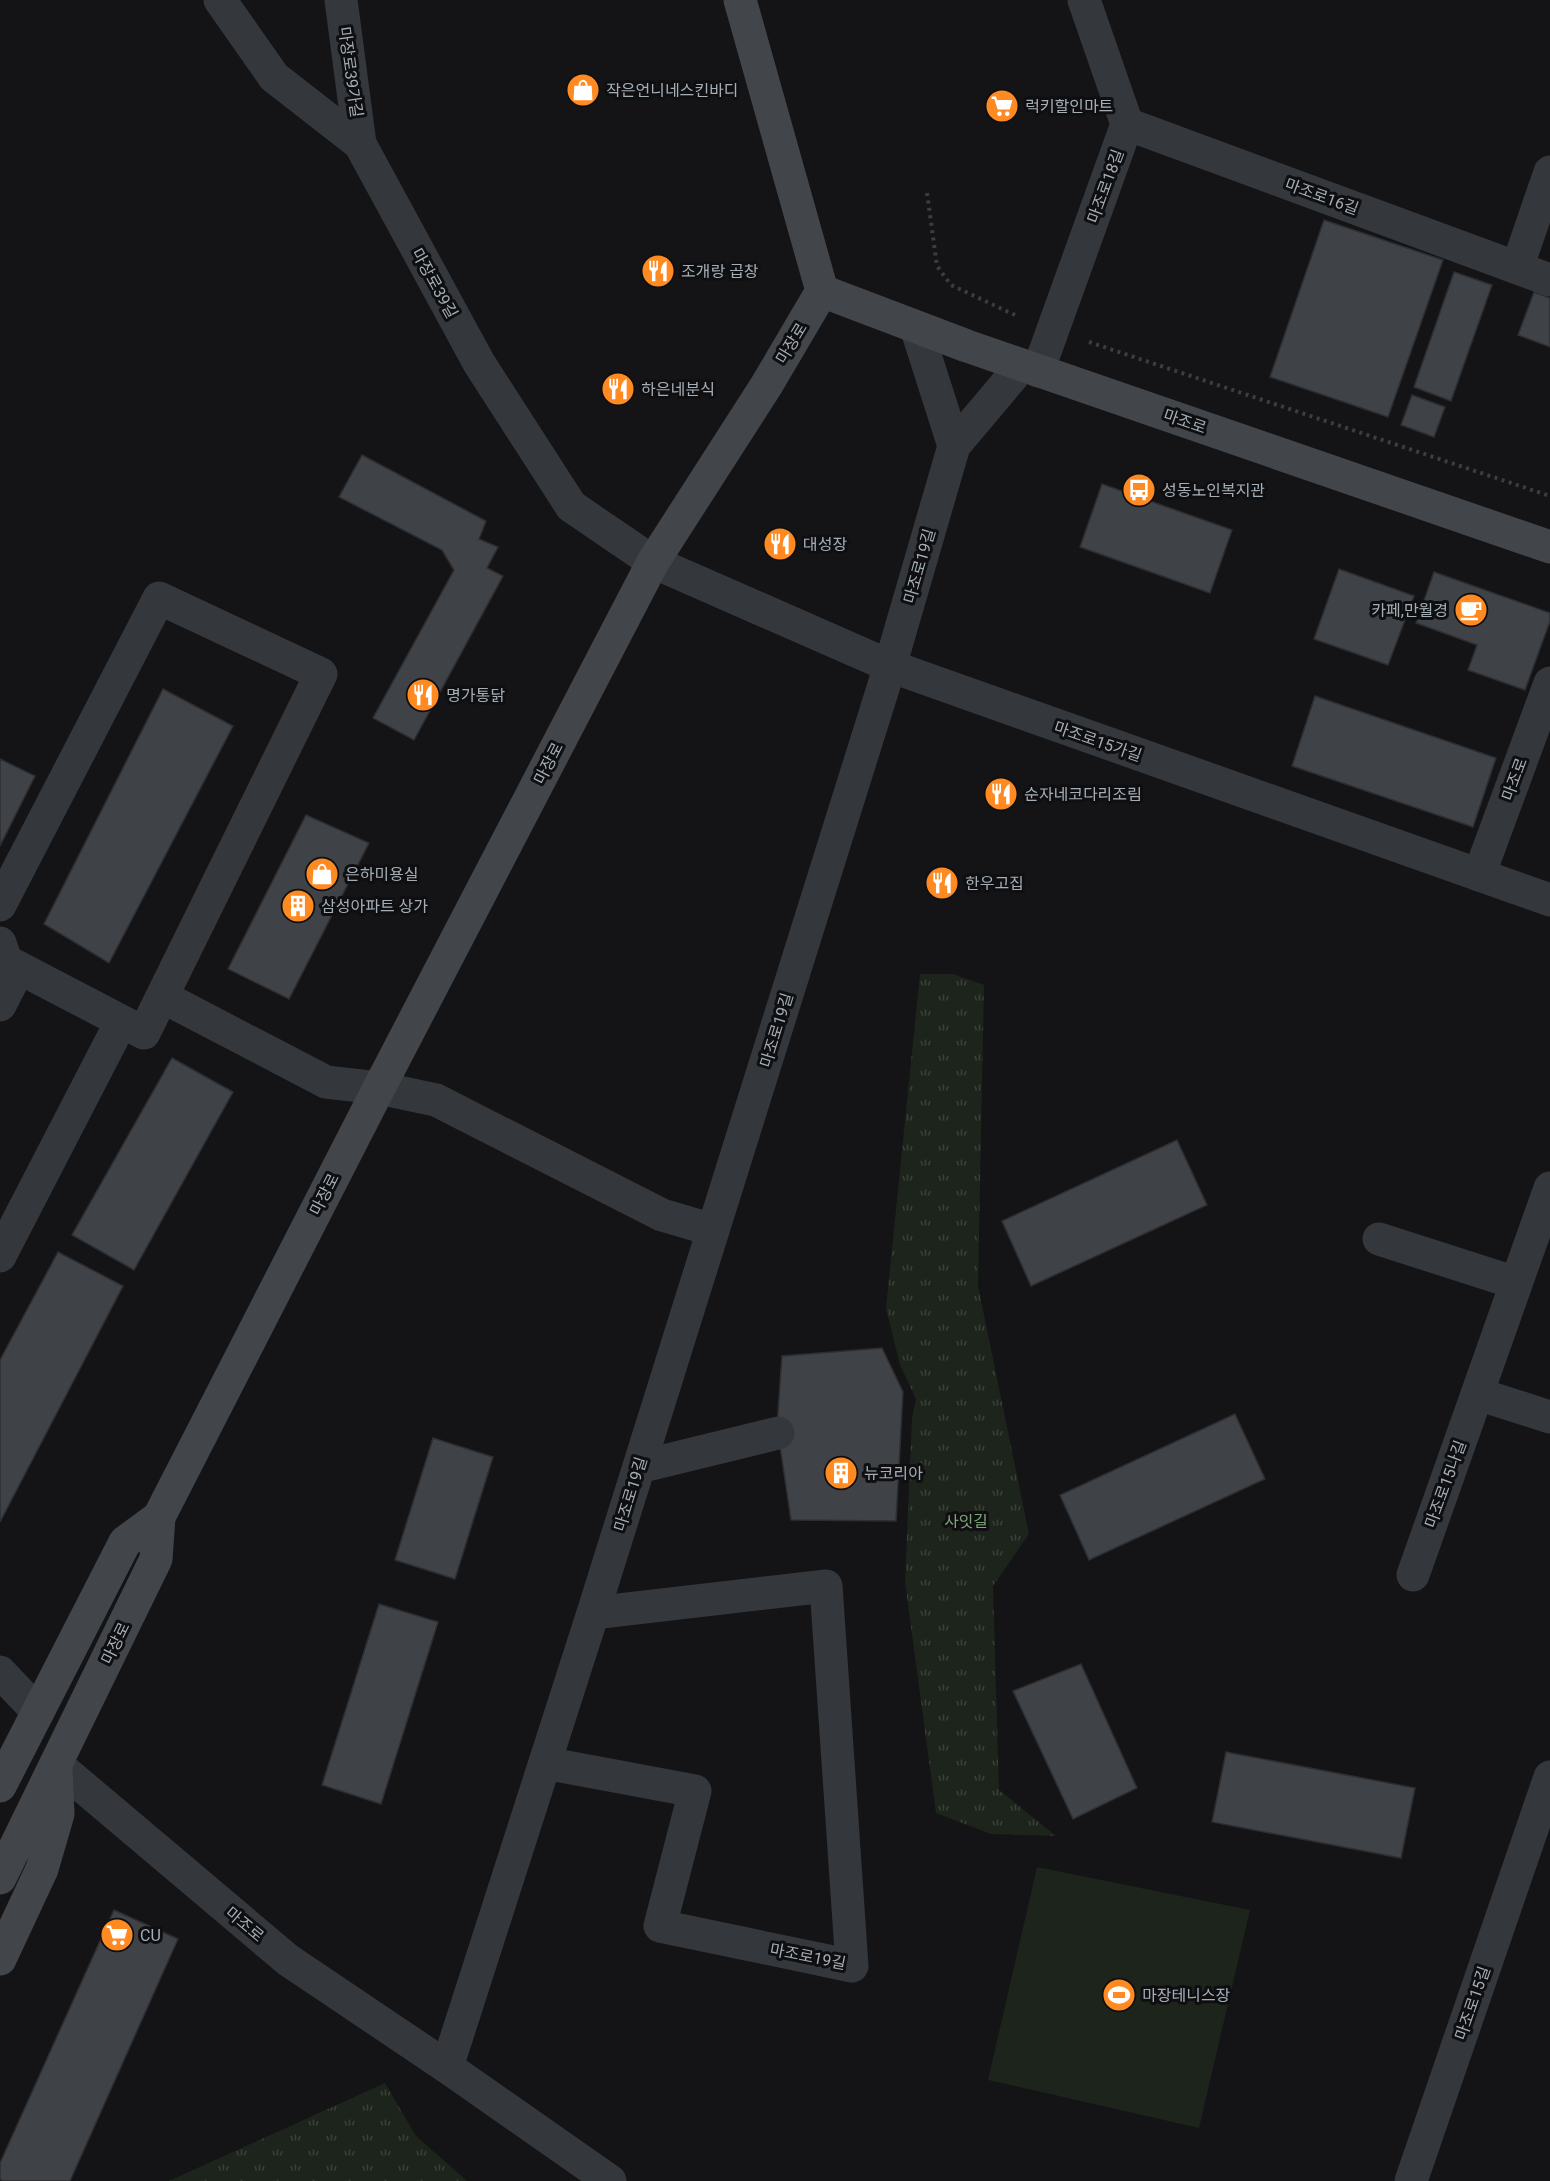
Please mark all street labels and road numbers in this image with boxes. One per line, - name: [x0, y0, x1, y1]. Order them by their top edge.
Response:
- street label: 마장로39가길: [335, 25, 366, 119]
- street label: 마조로18길: [1083, 147, 1128, 226]
- street label: 마조로16길: [1282, 174, 1361, 219]
- street label: 마장로39길: [408, 245, 462, 321]
- street label: 마장로: [772, 319, 811, 367]
- street label: 마조로: [1161, 405, 1209, 438]
- street label: 마조로19길: [900, 527, 939, 606]
- street label: 마조로15가길: [1051, 718, 1144, 765]
- street label: 마장로: [530, 739, 567, 787]
- street label: 마조로: [1498, 755, 1531, 803]
- street label: 마조로19길: [756, 991, 797, 1070]
- street label: 마장로: [306, 1170, 343, 1218]
- street label: 마조로15나길: [1421, 1438, 1470, 1530]
- street label: 마조로19길: [610, 1455, 651, 1534]
- street label: 마장로: [97, 1619, 134, 1667]
- street label: 마조로: [222, 1903, 268, 1946]
- street label: 마조로19길: [768, 1940, 847, 1973]
- street label: 마조로15길: [1451, 1964, 1494, 2043]

